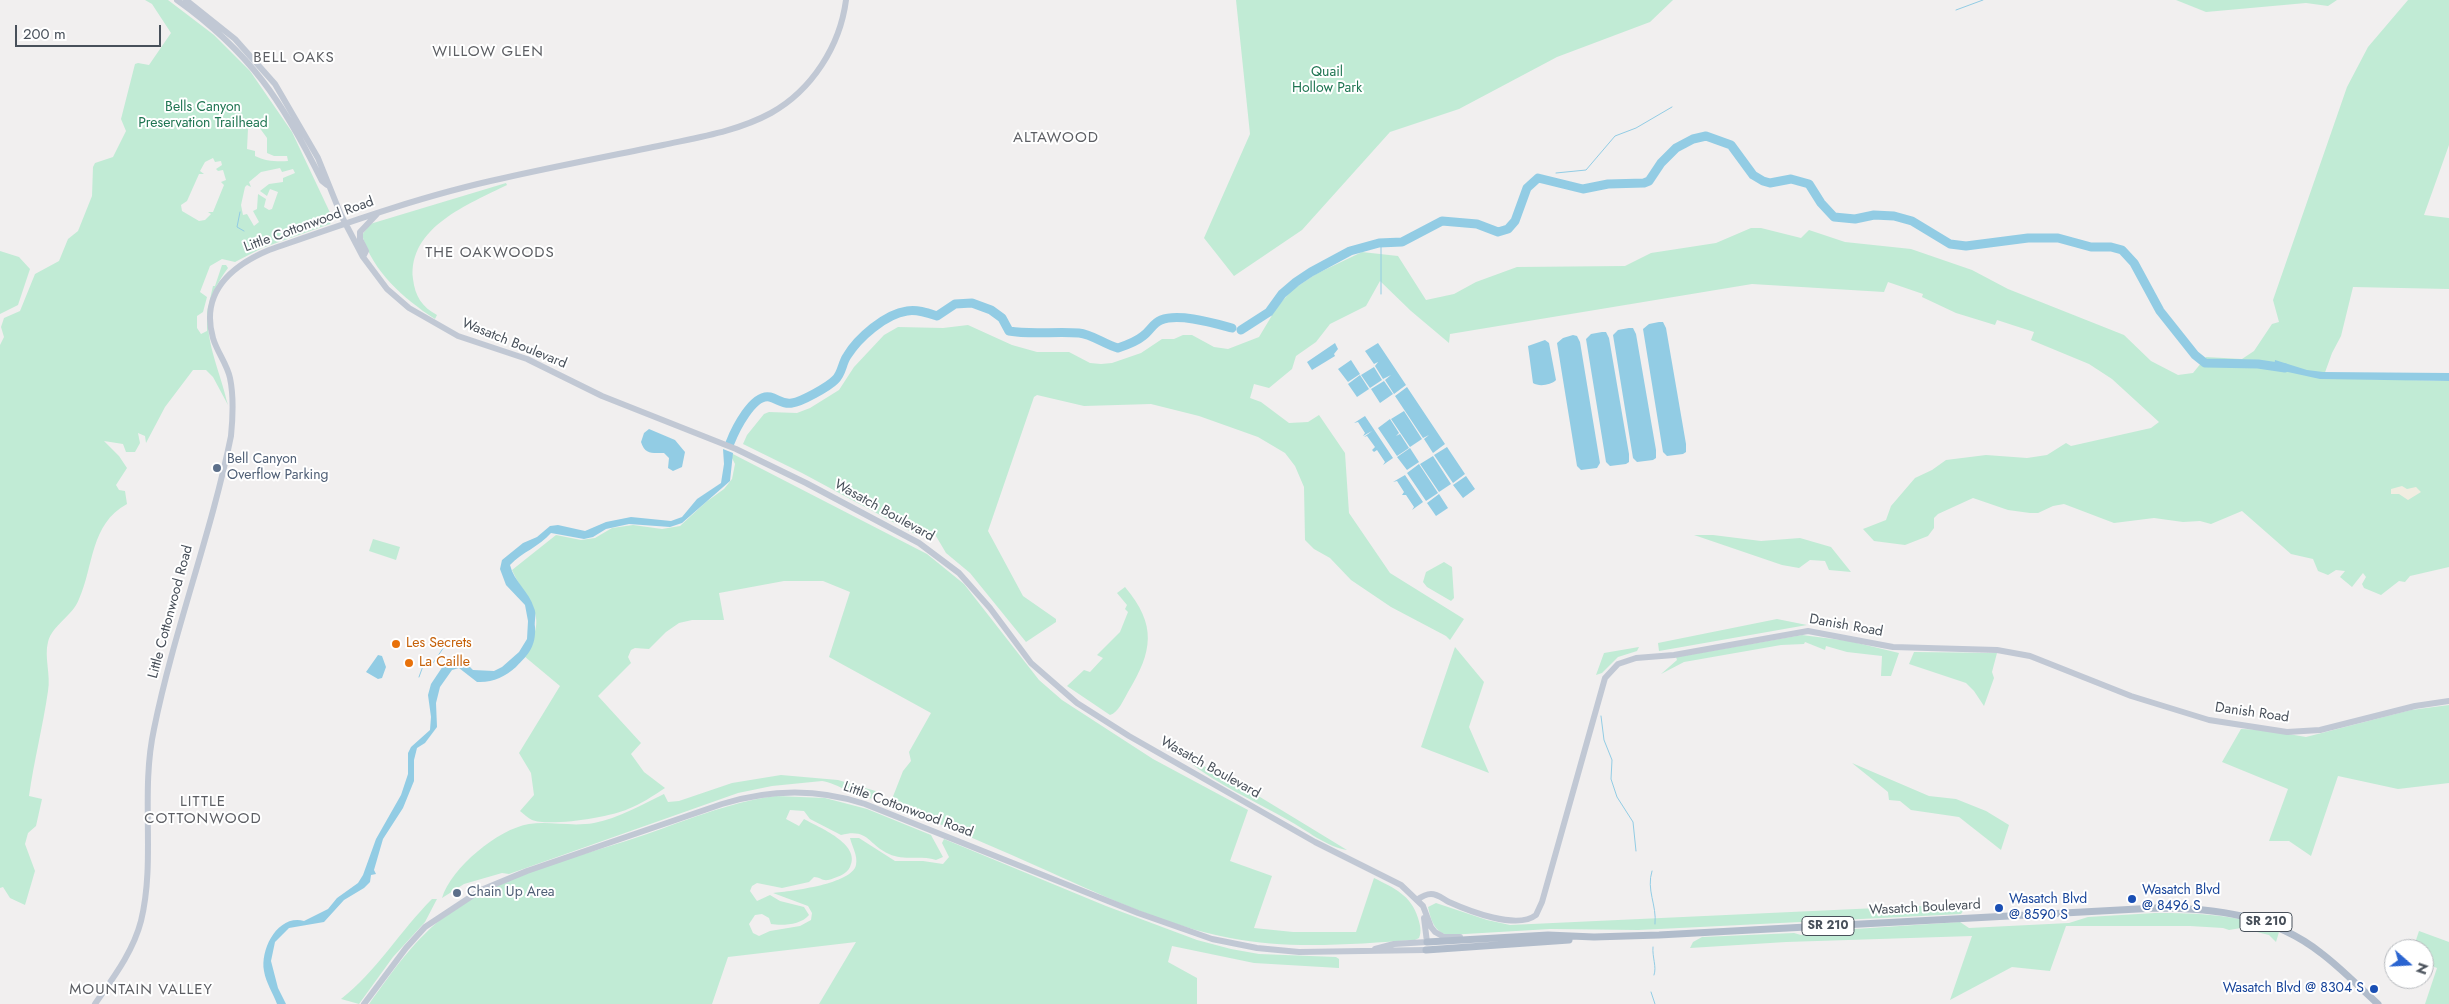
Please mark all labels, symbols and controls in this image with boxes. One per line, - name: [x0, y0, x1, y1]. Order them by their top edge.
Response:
- scale bar: [18, 15, 164, 47]
- text: 200 m: [23, 23, 66, 45]
- district label: WILLOW GLEN: [431, 43, 545, 61]
- district label: BELL OAKS: [252, 49, 336, 67]
- park label: Quail Hollow Park: [1292, 65, 1362, 98]
- park label: Bells Canyon Preservation Trailhead: [138, 100, 268, 132]
- district label: ALTAWOOD: [1012, 129, 1100, 147]
- street label: Little Cottonwood Road: [242, 194, 376, 256]
- district label: THE OAKWOODS: [424, 244, 556, 262]
- street label: Wasatch Boulevard: [459, 315, 569, 373]
- place label: Bell Canyon Overflow Parking: [227, 452, 329, 484]
- marker: Bell Canyon Overflow Parking: [211, 462, 223, 474]
- street label: Wasatch Boulevard: [831, 477, 937, 545]
- street label: Little Cottonwood Road: [145, 544, 197, 680]
- street label: Danish Road: [1808, 611, 1884, 641]
- place label: Les Secrets: [406, 636, 472, 652]
- marker: Les Secrets: [390, 638, 402, 650]
- place label: La Caille: [419, 655, 470, 671]
- marker: La Caille: [403, 657, 415, 669]
- street label: Danish Road: [2214, 699, 2290, 727]
- street label: Wasatch Boulevard: [1157, 734, 1263, 802]
- street label: Little Cottonwood Road: [841, 779, 975, 841]
- district label: LITTLE COTTONWOOD: [143, 793, 263, 828]
- place label: Wasatch Blvd @ 8496 S: [2142, 883, 2220, 916]
- place label: Chain Up Area: [467, 885, 555, 901]
- marker: Chain Up Area: [451, 887, 463, 899]
- place label: Wasatch Blvd @ 8590 S: [2009, 892, 2087, 924]
- marker: Wasatch Blvd @ 8496 S: [2126, 893, 2138, 905]
- street label: Wasatch Boulevard: [1869, 897, 1981, 919]
- marker: Wasatch Blvd @ 8590 S: [1993, 902, 2005, 914]
- road number: SR 210: [2240, 912, 2292, 932]
- road number: SR 210: [1802, 916, 1854, 936]
- north arrow: [2384, 939, 2434, 989]
- text: N: [2411, 960, 2434, 977]
- district label: MOUNTAIN VALLEY: [67, 981, 215, 999]
- place label: Wasatch Blvd @ 8304 S: [2223, 981, 2364, 997]
- marker: Wasatch Blvd @ 8304 S: [2368, 983, 2380, 995]

